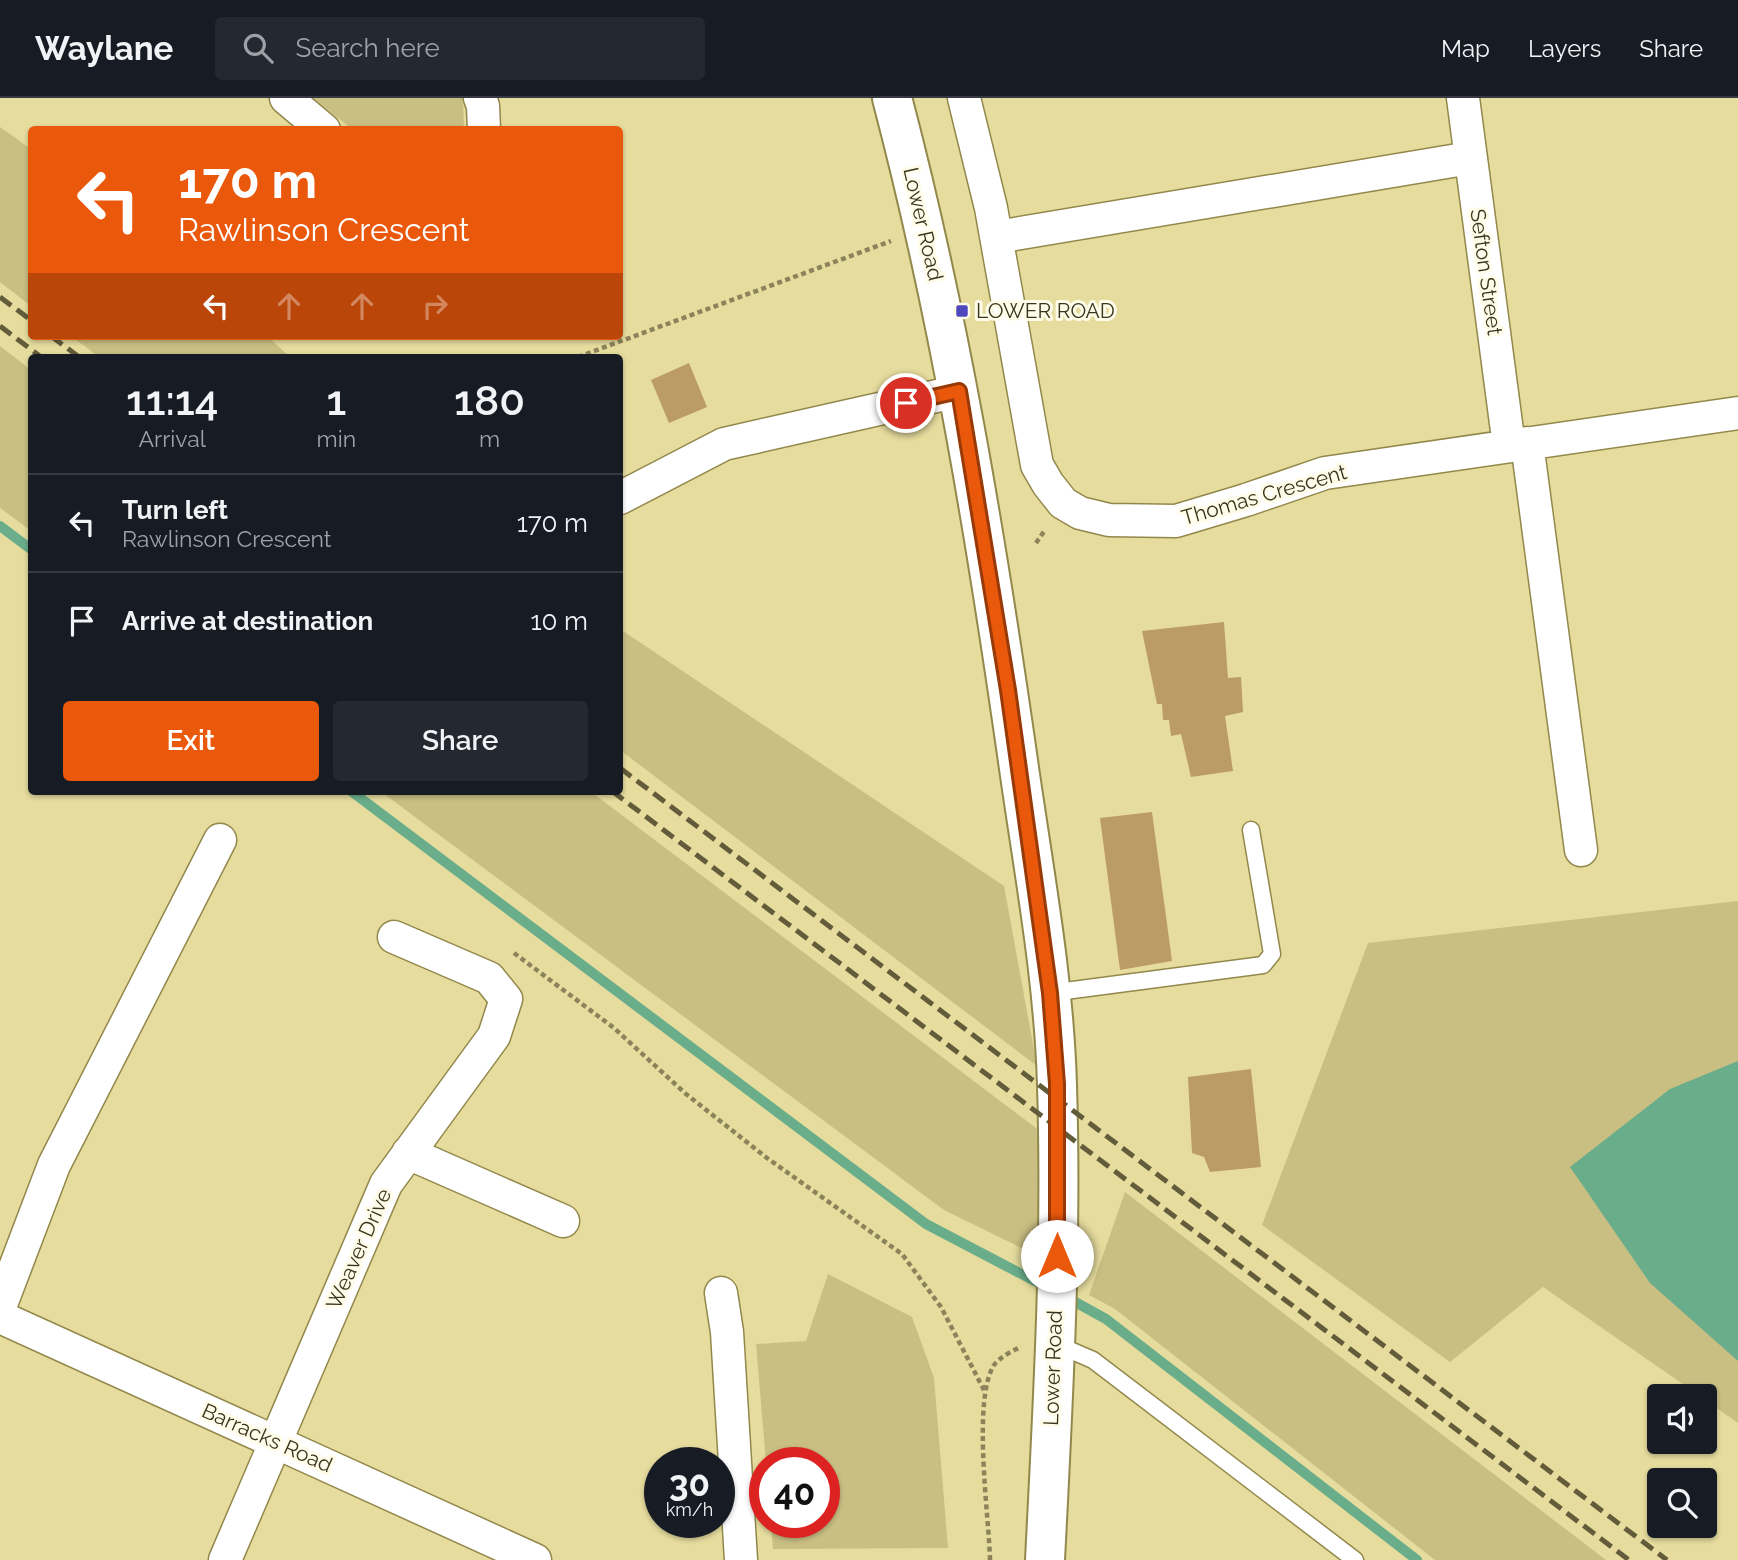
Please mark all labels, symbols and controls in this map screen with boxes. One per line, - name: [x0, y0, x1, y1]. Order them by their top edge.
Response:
- search box: [215, 17, 705, 80]
- text: Waylane: [35, 29, 173, 68]
- icon: search: [239, 29, 277, 67]
- text: Search here: [295, 33, 440, 63]
- text: Map: [1441, 34, 1490, 63]
- text: Layers: [1528, 34, 1601, 63]
- text: Share: [1639, 34, 1703, 63]
- text: 170 m: [178, 152, 317, 209]
- icon: left: [63, 154, 154, 245]
- street label: Lower Road: [898, 165, 949, 283]
- street label: Sefton Street: [1465, 207, 1508, 337]
- text: Rawlinson Crescent: [178, 211, 470, 248]
- icon: left: [197, 287, 235, 325]
- icon: ahead: [270, 287, 308, 325]
- icon: ahead: [343, 287, 381, 325]
- icon: right: [416, 287, 454, 325]
- place label: LOWER ROAD: [976, 298, 1115, 323]
- marker: LOWER ROAD: [954, 303, 970, 319]
- pin: [876, 373, 936, 433]
- text: 11:14: [126, 376, 218, 425]
- text: 1: [326, 376, 346, 425]
- text: 180: [454, 376, 525, 425]
- icon: arrive: [887, 384, 925, 422]
- text: Arrival: [139, 425, 206, 452]
- text: min: [317, 425, 356, 452]
- text: m: [479, 425, 500, 452]
- street label: Thomas Crescent: [1178, 459, 1349, 530]
- text: Turn left: [122, 495, 228, 525]
- icon: left: [63, 504, 101, 542]
- text: 170 m: [517, 508, 588, 538]
- text: Rawlinson Crescent: [122, 525, 332, 552]
- icon: arrive: [63, 602, 101, 640]
- text: Arrive at destination: [122, 606, 373, 636]
- text: 10 m: [530, 606, 588, 636]
- button: Exit: [63, 701, 319, 781]
- button: Share: [333, 701, 588, 781]
- street label: Weaver Drive: [321, 1185, 396, 1313]
- position arrow: [1020, 1219, 1094, 1293]
- street label: Lower Road: [1038, 1310, 1067, 1426]
- map controls: [1647, 1384, 1717, 1538]
- button: sound: [1647, 1384, 1717, 1454]
- street label: Barracks Road: [198, 1398, 336, 1477]
- speed limit sign: 40: [749, 1447, 840, 1538]
- text: 30: [669, 1463, 710, 1504]
- button: search: [1647, 1468, 1717, 1538]
- text: km/h: [666, 1499, 713, 1520]

